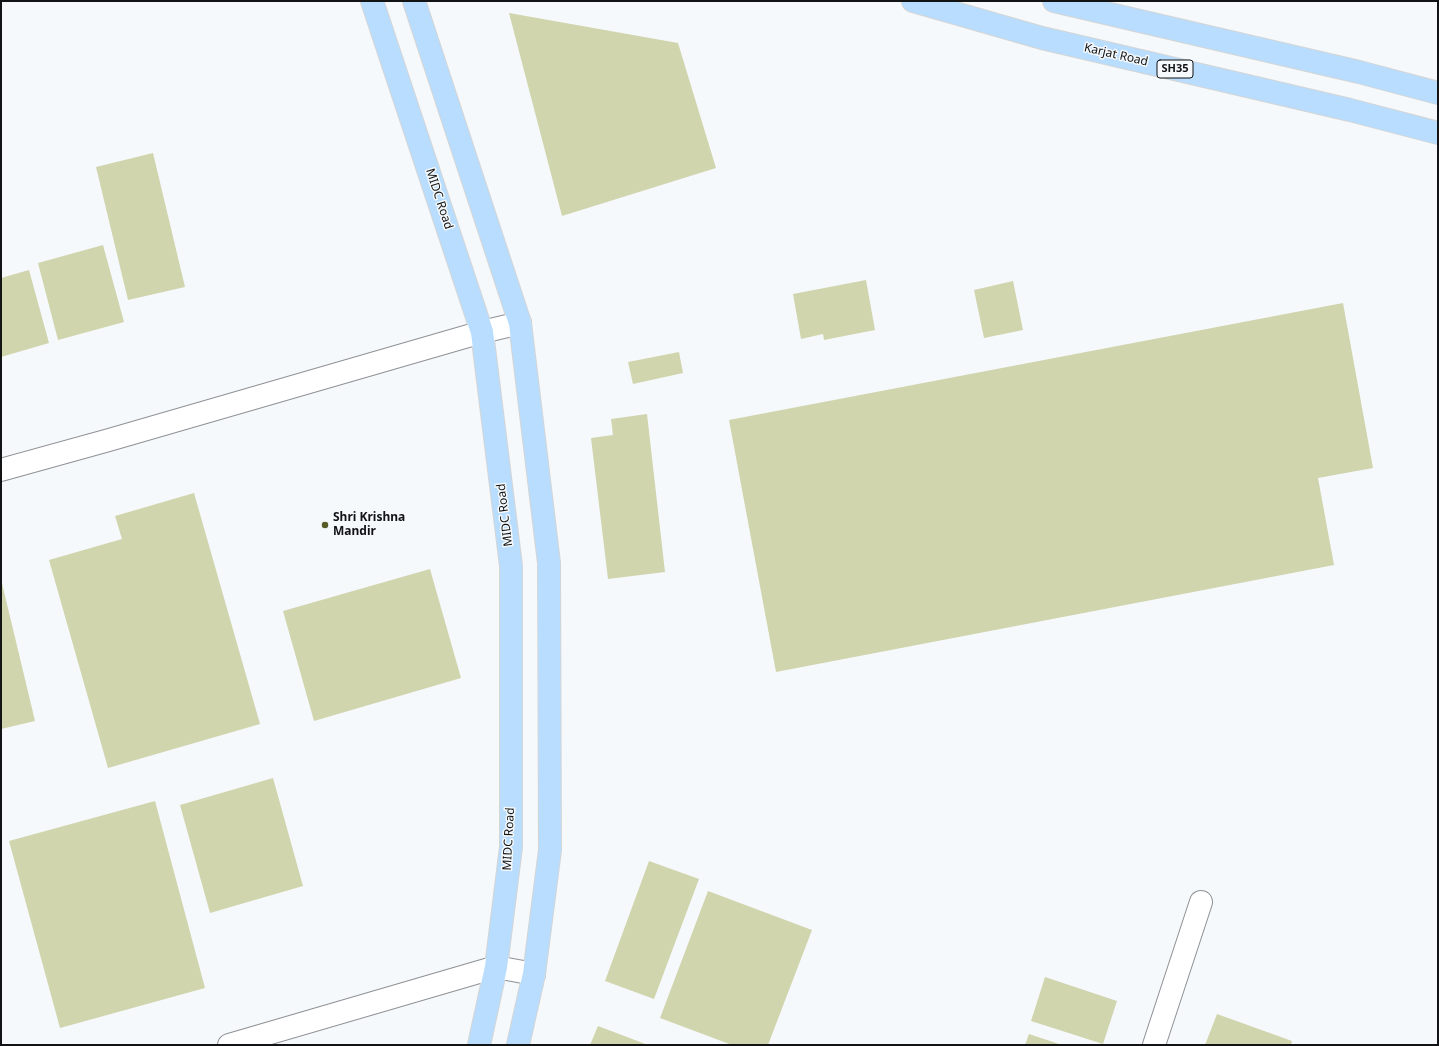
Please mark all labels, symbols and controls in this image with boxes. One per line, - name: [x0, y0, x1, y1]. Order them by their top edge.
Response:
- street label: Karjat Road: [1083, 41, 1149, 69]
- road number: SH35: [1157, 60, 1193, 78]
- street label: MIDC Road: [422, 167, 456, 231]
- street label: MIDC Road: [494, 483, 516, 547]
- place label: Shri Krishna Mandir: [333, 511, 405, 539]
- marker: Shri Krishna Mandir: [320, 520, 330, 530]
- street label: MIDC Road: [500, 807, 518, 871]

